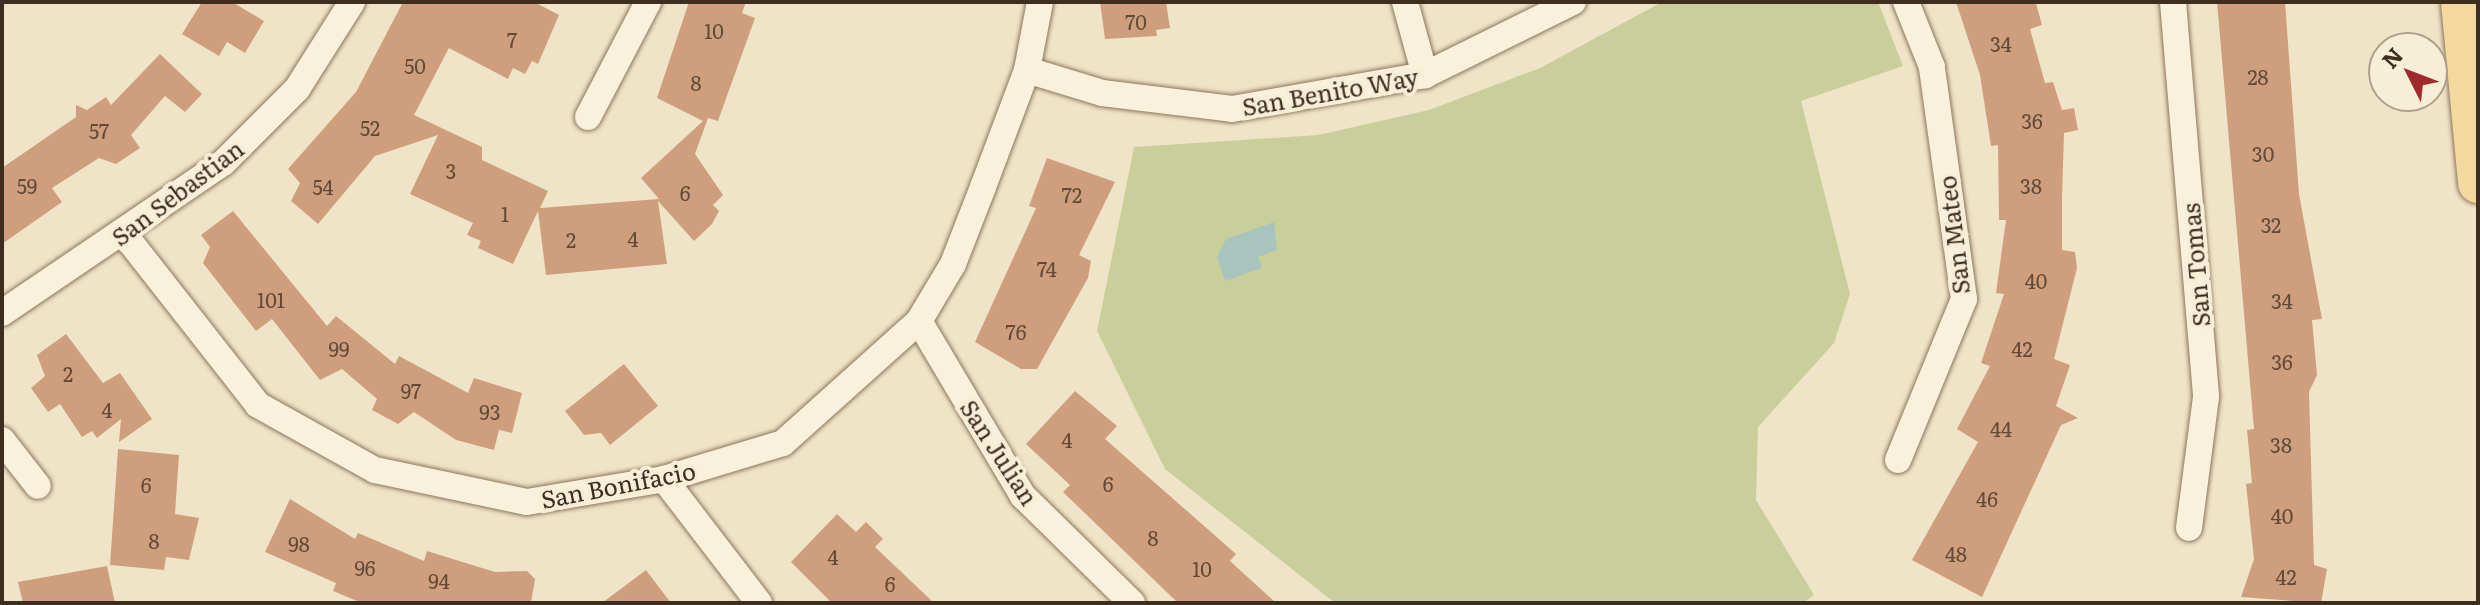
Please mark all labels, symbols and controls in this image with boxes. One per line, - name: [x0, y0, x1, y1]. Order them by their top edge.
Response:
- house number: 70: [1125, 9, 1147, 33]
- house number: 10: [704, 18, 724, 42]
- house number: 7: [507, 27, 517, 51]
- house number: 34: [1990, 31, 2012, 55]
- north arrow: [2368, 32, 2448, 112]
- text: N: [2373, 39, 2410, 75]
- house number: 50: [404, 53, 426, 77]
- street label: San Benito Way: [1240, 61, 1420, 121]
- house number: 28: [2247, 64, 2269, 88]
- house number: 8: [690, 70, 702, 94]
- house number: 36: [2021, 108, 2043, 132]
- house number: 52: [360, 115, 380, 139]
- house number: 57: [89, 118, 109, 142]
- street label: San Sebastian: [105, 133, 249, 251]
- house number: 30: [2252, 141, 2274, 165]
- house number: 3: [446, 158, 456, 182]
- house number: 59: [17, 173, 37, 197]
- house number: 38: [2020, 173, 2042, 197]
- house number: 54: [312, 174, 334, 198]
- street label: San Mateo: [1931, 174, 1975, 296]
- house number: 6: [680, 180, 690, 204]
- house number: 72: [1062, 182, 1082, 206]
- house number: 1: [501, 201, 509, 225]
- street label: San Tomas: [2175, 202, 2215, 328]
- house number: 32: [2261, 212, 2281, 236]
- house number: 4: [627, 226, 639, 250]
- house number: 2: [566, 227, 576, 251]
- house number: 74: [1037, 256, 1057, 280]
- house number: 40: [2025, 268, 2047, 292]
- house number: 101: [257, 287, 285, 311]
- house number: 34: [2271, 288, 2293, 312]
- house number: 76: [1006, 319, 1026, 343]
- house number: 99: [329, 336, 349, 360]
- house number: 42: [2011, 336, 2033, 360]
- house number: 36: [2271, 349, 2293, 373]
- house number: 2: [63, 361, 73, 385]
- house number: 97: [401, 378, 421, 402]
- street label: San Julian: [955, 394, 1045, 510]
- house number: 4: [101, 397, 113, 421]
- house number: 93: [479, 399, 501, 423]
- house number: 44: [1990, 416, 2012, 440]
- house number: 4: [1061, 427, 1073, 451]
- house number: 38: [2270, 432, 2292, 456]
- street label: San Bonifacio: [538, 455, 698, 513]
- house number: 6: [1103, 471, 1113, 495]
- house number: 6: [141, 472, 151, 496]
- house number: 46: [1976, 486, 1998, 510]
- house number: 40: [2271, 503, 2293, 527]
- house number: 8: [1147, 525, 1159, 549]
- house number: 8: [148, 528, 160, 552]
- house number: 98: [288, 531, 310, 555]
- house number: 48: [1945, 541, 1967, 565]
- house number: 4: [827, 544, 839, 568]
- house number: 96: [354, 555, 376, 579]
- house number: 10: [1192, 556, 1212, 580]
- house number: 42: [2275, 564, 2297, 588]
- house number: 94: [428, 568, 450, 592]
- house number: 6: [885, 571, 895, 595]

